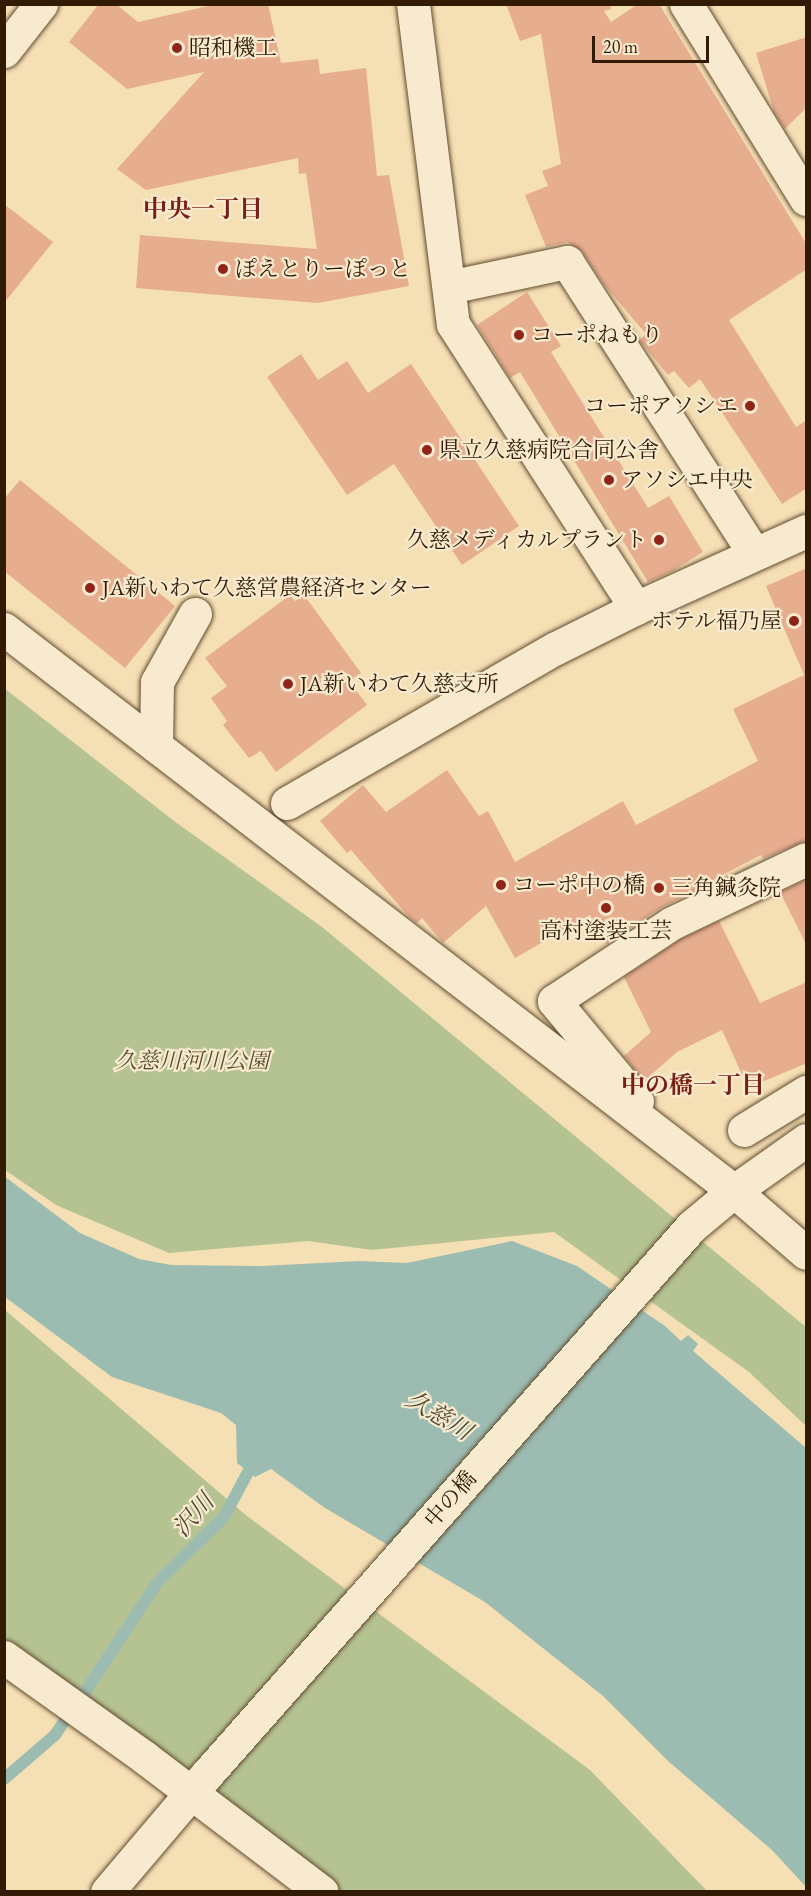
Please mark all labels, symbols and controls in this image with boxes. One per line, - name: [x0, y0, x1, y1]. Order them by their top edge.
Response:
- scale bar: [595, 24, 712, 62]
- place label: 昭和機工: [189, 35, 277, 61]
- text: 20 m: [603, 35, 638, 58]
- marker: 昭和機工: [170, 41, 184, 55]
- district label: 中央一丁目: [143, 195, 263, 223]
- place label: ぽえとりーぽっと: [235, 256, 411, 282]
- marker: ぽえとりーぽっと: [216, 262, 230, 276]
- place label: コーポねもり: [531, 322, 663, 348]
- marker: コーポねもり: [512, 328, 526, 342]
- place label: コーポアソシエ: [584, 393, 738, 419]
- marker: コーポアソシエ: [743, 399, 757, 413]
- place label: 県立久慈病院合同公舎: [439, 437, 659, 463]
- marker: 県立久慈病院合同公舎: [420, 443, 434, 457]
- place label: アソシエ中央: [621, 467, 753, 493]
- marker: アソシエ中央: [602, 473, 616, 487]
- place label: 久慈メディカルプラント: [405, 527, 647, 553]
- marker: 久慈メディカルプラント: [652, 533, 666, 547]
- place label: JA新いわて久慈営農経済センター: [102, 575, 433, 601]
- marker: JA新いわて久慈営農経済センター: [83, 581, 97, 595]
- place label: ホテル福乃屋: [650, 608, 782, 634]
- marker: ホテル福乃屋: [787, 614, 801, 628]
- place label: JA新いわて久慈支所: [300, 671, 499, 697]
- marker: JA新いわて久慈支所: [281, 677, 295, 691]
- place label: コーポ中の橋: [513, 872, 645, 898]
- place label: 三角鍼灸院: [671, 875, 781, 901]
- marker: コーポ中の橋: [494, 878, 508, 892]
- marker: 三角鍼灸院: [652, 881, 666, 895]
- marker: 高村塗装工芸: [599, 901, 613, 915]
- place label: 高村塗装工芸: [540, 918, 672, 944]
- park label: 久慈川河川公園: [115, 1048, 269, 1074]
- district label: 中の橋一丁目: [621, 1071, 765, 1099]
- water label: 久慈川: [401, 1384, 477, 1446]
- street label: 中の橋: [418, 1465, 482, 1533]
- water label: 沢川: [166, 1487, 220, 1543]

